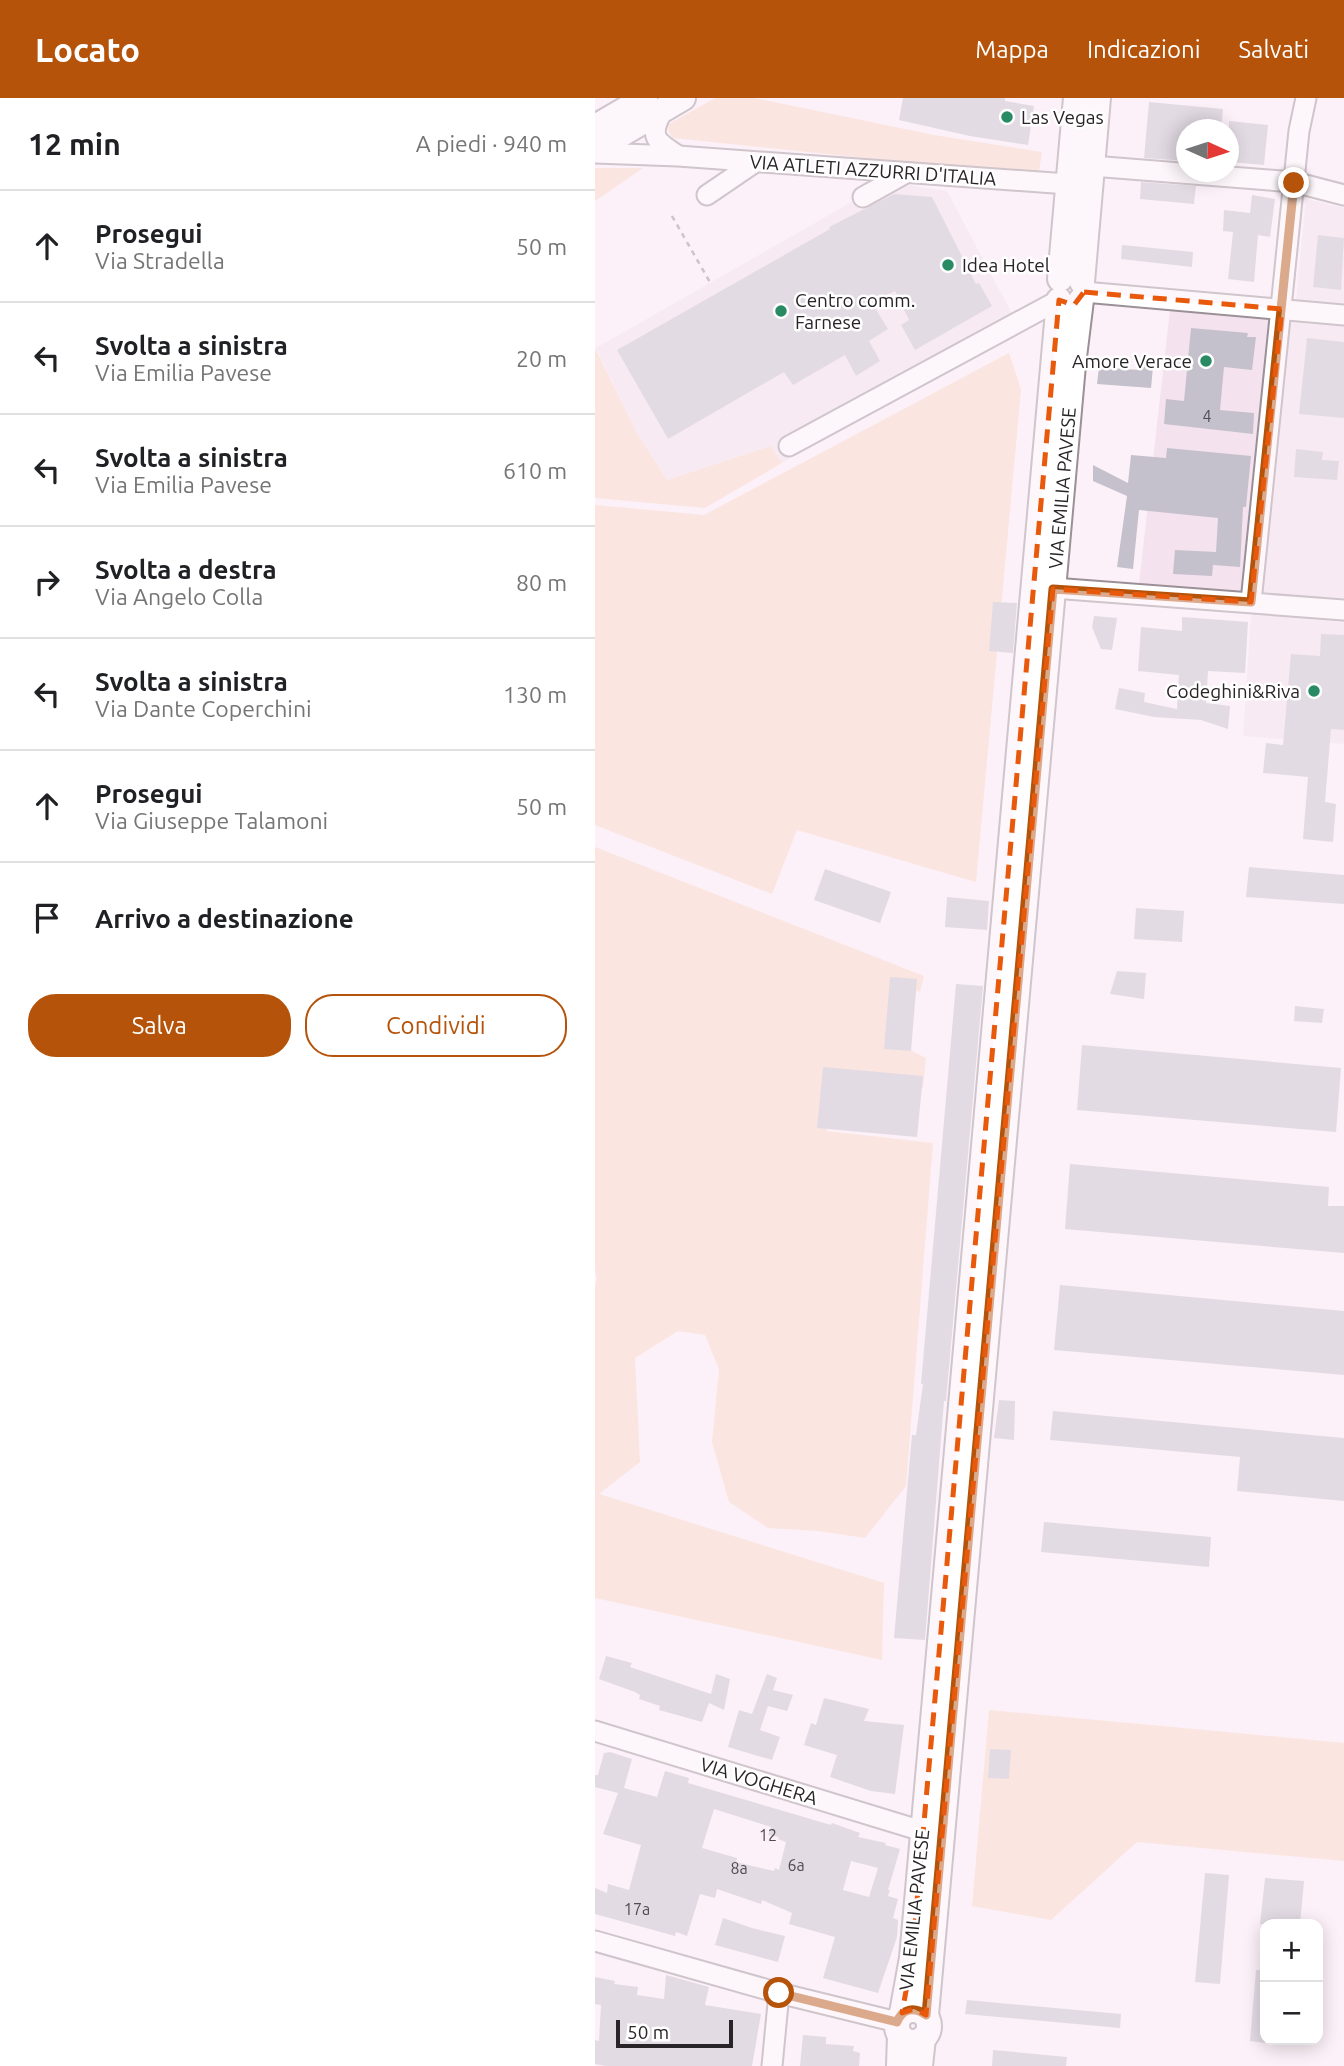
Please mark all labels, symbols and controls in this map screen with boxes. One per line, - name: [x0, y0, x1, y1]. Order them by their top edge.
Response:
- text: Locato: [35, 31, 140, 68]
- text: Mappa: [975, 36, 1049, 63]
- text: Indicazioni: [1087, 36, 1201, 63]
- text: Salvati: [1239, 36, 1309, 63]
- place label: Las Vegas: [1021, 106, 1104, 128]
- marker: Las Vegas: [999, 109, 1015, 125]
- north arrow: [1176, 119, 1239, 182]
- text: 12 min: [28, 127, 121, 161]
- text: A piedi · 940 m: [416, 131, 567, 156]
- street label: VIA ATLETI AZZURRI D'ITALIA: [749, 150, 998, 190]
- route end: [1278, 167, 1309, 198]
- text: Prosegui: [95, 219, 203, 248]
- icon: ahead: [28, 227, 66, 265]
- text: 50 m: [516, 234, 567, 259]
- text: Via Stradella: [95, 248, 225, 273]
- place label: Idea Hotel: [962, 254, 1050, 276]
- marker: Idea Hotel: [940, 257, 956, 273]
- place label: Centro comm. Farnese: [795, 289, 915, 333]
- marker: Centro comm. Farnese: [773, 303, 789, 319]
- text: Svolta a sinistra: [95, 331, 288, 360]
- icon: left: [28, 339, 66, 377]
- text: 20 m: [516, 346, 567, 371]
- place label: Amore Verace: [1072, 350, 1192, 372]
- marker: Amore Verace: [1198, 353, 1214, 369]
- text: Via Emilia Pavese: [95, 360, 272, 385]
- street label: VIA EMILIA PAVESE: [1044, 406, 1080, 570]
- house number: 4: [1202, 407, 1212, 425]
- text: Svolta a sinistra: [95, 443, 288, 472]
- icon: left: [28, 451, 66, 489]
- text: 610 m: [503, 458, 567, 483]
- text: Via Emilia Pavese: [95, 472, 272, 497]
- text: Svolta a destra: [95, 555, 277, 584]
- icon: right: [28, 563, 66, 601]
- text: 80 m: [516, 570, 567, 595]
- text: Via Angelo Colla: [95, 584, 263, 609]
- text: Svolta a sinistra: [95, 667, 288, 696]
- icon: left: [28, 675, 66, 713]
- place label: Codeghini&Riva: [1166, 680, 1300, 702]
- text: 130 m: [503, 682, 567, 707]
- marker: Codeghini&Riva: [1306, 683, 1322, 699]
- text: Via Dante Coperchini: [95, 696, 312, 721]
- text: Prosegui: [95, 779, 203, 808]
- icon: ahead: [28, 787, 66, 825]
- text: 50 m: [516, 794, 567, 819]
- text: Via Giuseppe Talamoni: [95, 808, 328, 833]
- icon: arrive: [28, 899, 66, 937]
- text: Arrivo a destinazione: [95, 904, 354, 933]
- button: Salva: [28, 994, 291, 1057]
- button: Condividi: [305, 994, 567, 1057]
- street label: VIA VOGHERA: [698, 1753, 821, 1809]
- house number: 12: [759, 1826, 777, 1844]
- street label: VIA EMILIA PAVESE: [895, 1828, 933, 1992]
- house number: 6a: [787, 1856, 805, 1874]
- house number: 8a: [730, 1859, 748, 1877]
- house number: 17a: [624, 1900, 650, 1918]
- map controls: [1260, 1919, 1323, 2045]
- button: +: [1260, 1919, 1323, 1982]
- route start: [763, 1977, 794, 2008]
- button: −: [1260, 1982, 1323, 2045]
- scale bar: [616, 2017, 733, 2049]
- text: 50 m: [627, 2021, 669, 2043]

